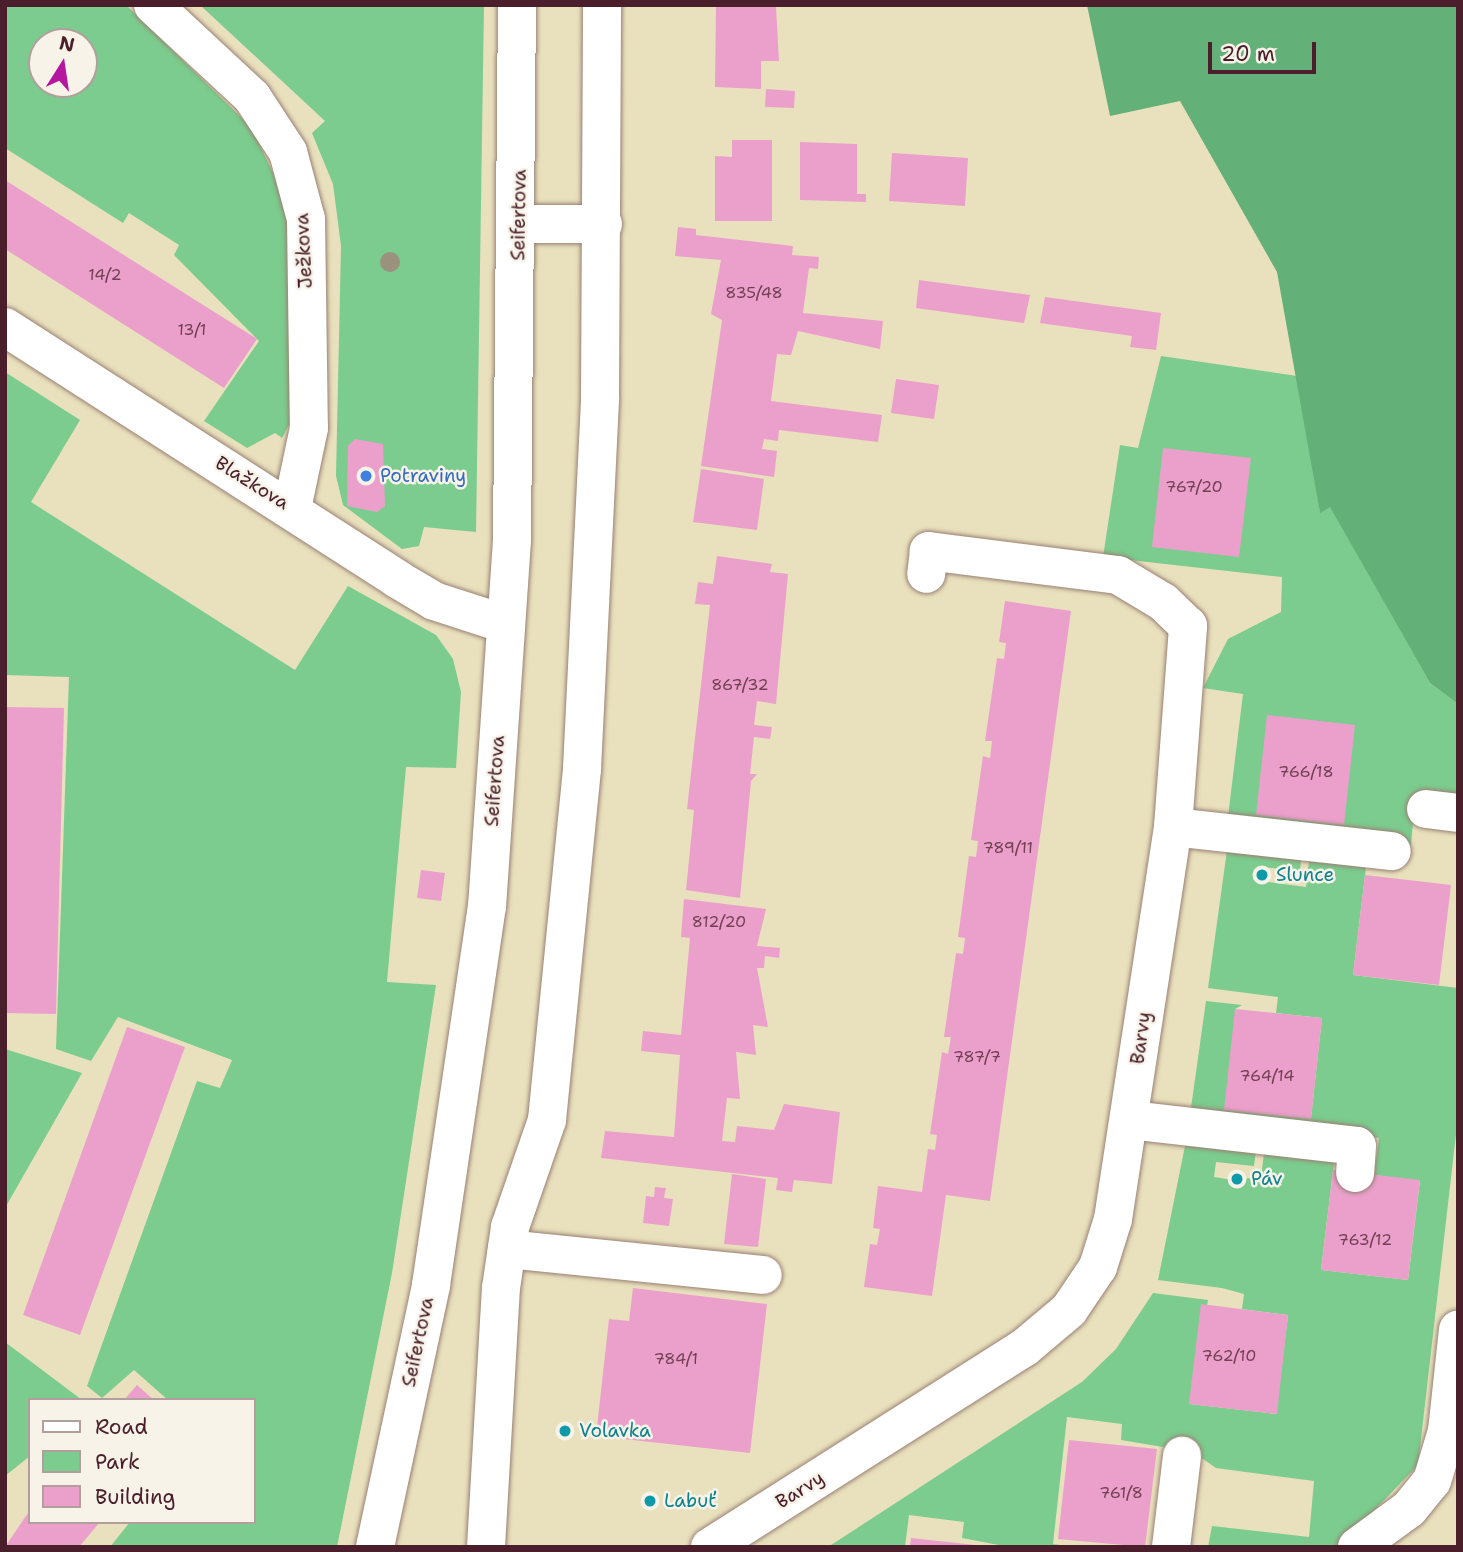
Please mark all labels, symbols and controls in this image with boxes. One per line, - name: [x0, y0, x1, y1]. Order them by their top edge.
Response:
- north arrow: [28, 28, 98, 98]
- scale bar: [1211, 28, 1320, 72]
- text: N: [57, 30, 77, 58]
- text: 20 m: [1221, 40, 1275, 68]
- street label: Seifertova: [507, 169, 531, 261]
- street label: Ježkova: [291, 213, 317, 289]
- house number: 14/2: [88, 265, 122, 285]
- house number: 835/48: [725, 283, 783, 303]
- house number: 13/1: [177, 320, 207, 340]
- street label: Blažkova: [211, 451, 293, 515]
- place label: Potraviny: [380, 465, 466, 487]
- marker: Potraviny: [358, 468, 374, 484]
- house number: 767/20: [1165, 477, 1223, 497]
- house number: 867/32: [711, 675, 769, 695]
- street label: Seifertova: [480, 735, 510, 827]
- house number: 766/18: [1278, 762, 1334, 782]
- house number: 789/11: [983, 838, 1033, 858]
- place label: Slunce: [1276, 864, 1334, 886]
- marker: Slunce: [1254, 867, 1270, 883]
- house number: 812/20: [692, 912, 746, 932]
- street label: Barvy: [1126, 1010, 1156, 1066]
- house number: 787/7: [953, 1047, 1001, 1067]
- house number: 764/14: [1240, 1066, 1294, 1086]
- place label: Páv: [1251, 1168, 1283, 1190]
- marker: Páv: [1229, 1171, 1245, 1187]
- house number: 763/12: [1338, 1230, 1392, 1250]
- street label: Seifertova: [397, 1295, 439, 1389]
- house number: 762/10: [1202, 1346, 1256, 1366]
- house number: 784/1: [654, 1349, 698, 1369]
- legend: [28, 1398, 256, 1524]
- text: Road: [95, 1413, 148, 1441]
- place label: Volavka: [579, 1420, 651, 1442]
- marker: Volavka: [557, 1423, 573, 1439]
- text: Park: [95, 1448, 140, 1476]
- street label: Barvy: [772, 1466, 828, 1514]
- text: Building: [95, 1483, 175, 1511]
- house number: 761/8: [1099, 1483, 1143, 1503]
- place label: Labuť: [664, 1490, 716, 1512]
- marker: Labuť: [642, 1493, 658, 1509]

